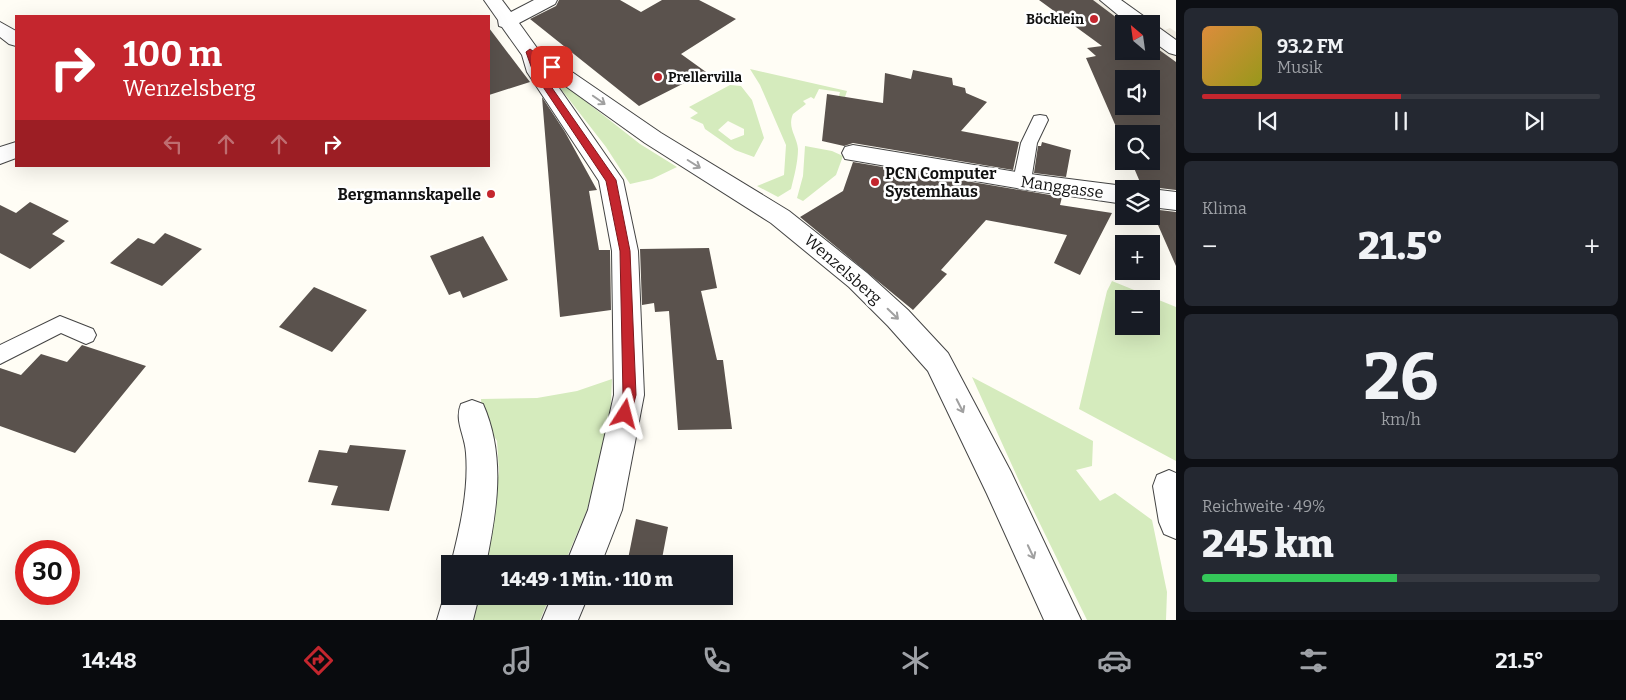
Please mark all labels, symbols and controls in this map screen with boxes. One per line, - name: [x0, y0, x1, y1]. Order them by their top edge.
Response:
- place label: Böcklein: [1026, 11, 1084, 28]
- marker: Böcklein: [1088, 13, 1100, 25]
- north arrow: [1115, 15, 1160, 60]
- map controls: [1115, 15, 1160, 335]
- text: 100 m: [123, 33, 222, 75]
- icon: right: [40, 35, 105, 100]
- text: 93.2 FM: [1277, 35, 1344, 58]
- pin: [531, 46, 573, 88]
- icon: arrive: [538, 53, 566, 81]
- text: Musik: [1277, 58, 1323, 77]
- place label: Prellervilla: [668, 69, 742, 86]
- button: sound: [1115, 70, 1160, 115]
- marker: Prellervilla: [652, 71, 664, 83]
- text: Wenzelsberg: [123, 75, 256, 102]
- one-way arrow: [592, 95, 606, 105]
- icon: previous: [1254, 107, 1282, 135]
- icon: pause: [1387, 107, 1415, 135]
- icon: next: [1520, 107, 1548, 135]
- button: search: [1115, 125, 1160, 170]
- icon: left: [159, 130, 187, 158]
- icon: ahead: [212, 130, 240, 158]
- icon: ahead: [265, 130, 293, 158]
- icon: right: [318, 130, 346, 158]
- one-way arrow: [687, 159, 701, 169]
- place label: PCN Computer Systemhaus: [885, 164, 997, 201]
- street label: Manggasse: [1019, 172, 1105, 202]
- marker: PCN Computer Systemhaus: [869, 176, 881, 188]
- button: layers: [1115, 180, 1160, 225]
- place label: Bergmannskapelle: [338, 185, 481, 204]
- marker: Bergmannskapelle: [485, 188, 497, 200]
- text: Klima: [1202, 199, 1247, 218]
- text: 21.5°: [1358, 223, 1444, 269]
- street label: Wenzelsberg: [800, 230, 886, 308]
- text: −: [1202, 230, 1217, 263]
- text: +: [1584, 230, 1600, 263]
- button: +: [1115, 235, 1160, 280]
- button: −: [1115, 290, 1160, 335]
- one-way arrow: [887, 308, 900, 320]
- text: 26: [1363, 338, 1439, 416]
- position arrow: [598, 387, 650, 439]
- one-way arrow: [956, 398, 965, 413]
- text: km/h: [1381, 410, 1421, 429]
- text: Reichweite · 49%: [1202, 497, 1326, 516]
- text: 245 km: [1202, 521, 1334, 567]
- speed limit sign: 30: [15, 540, 80, 605]
- one-way arrow: [1027, 544, 1036, 559]
- text: 14:49 · 1 Min. · 110 m: [501, 568, 673, 591]
- icon: directions: [301, 643, 336, 678]
- icon: music: [500, 643, 535, 678]
- icon: phone: [699, 643, 734, 678]
- icon: climate: [898, 643, 933, 678]
- icon: car: [1097, 643, 1132, 678]
- icon: filters: [1296, 643, 1331, 678]
- text: 14:48: [82, 647, 137, 674]
- text: 21.5°: [1495, 647, 1544, 674]

